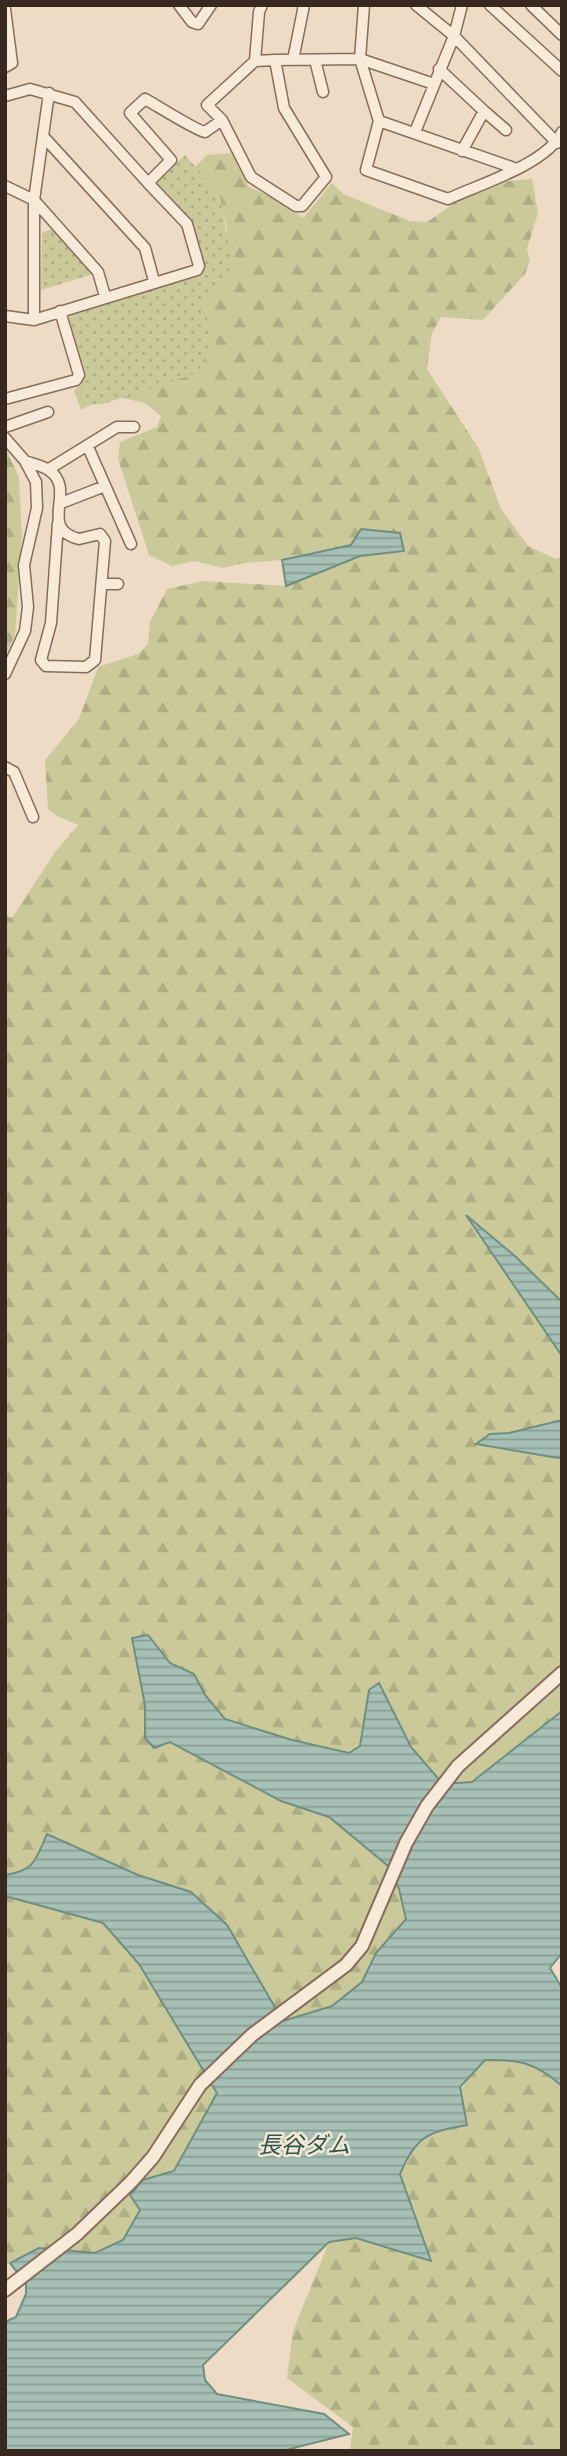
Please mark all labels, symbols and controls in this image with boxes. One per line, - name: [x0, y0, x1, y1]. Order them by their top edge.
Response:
- water label: 長谷ダム: [258, 2128, 350, 2159]

